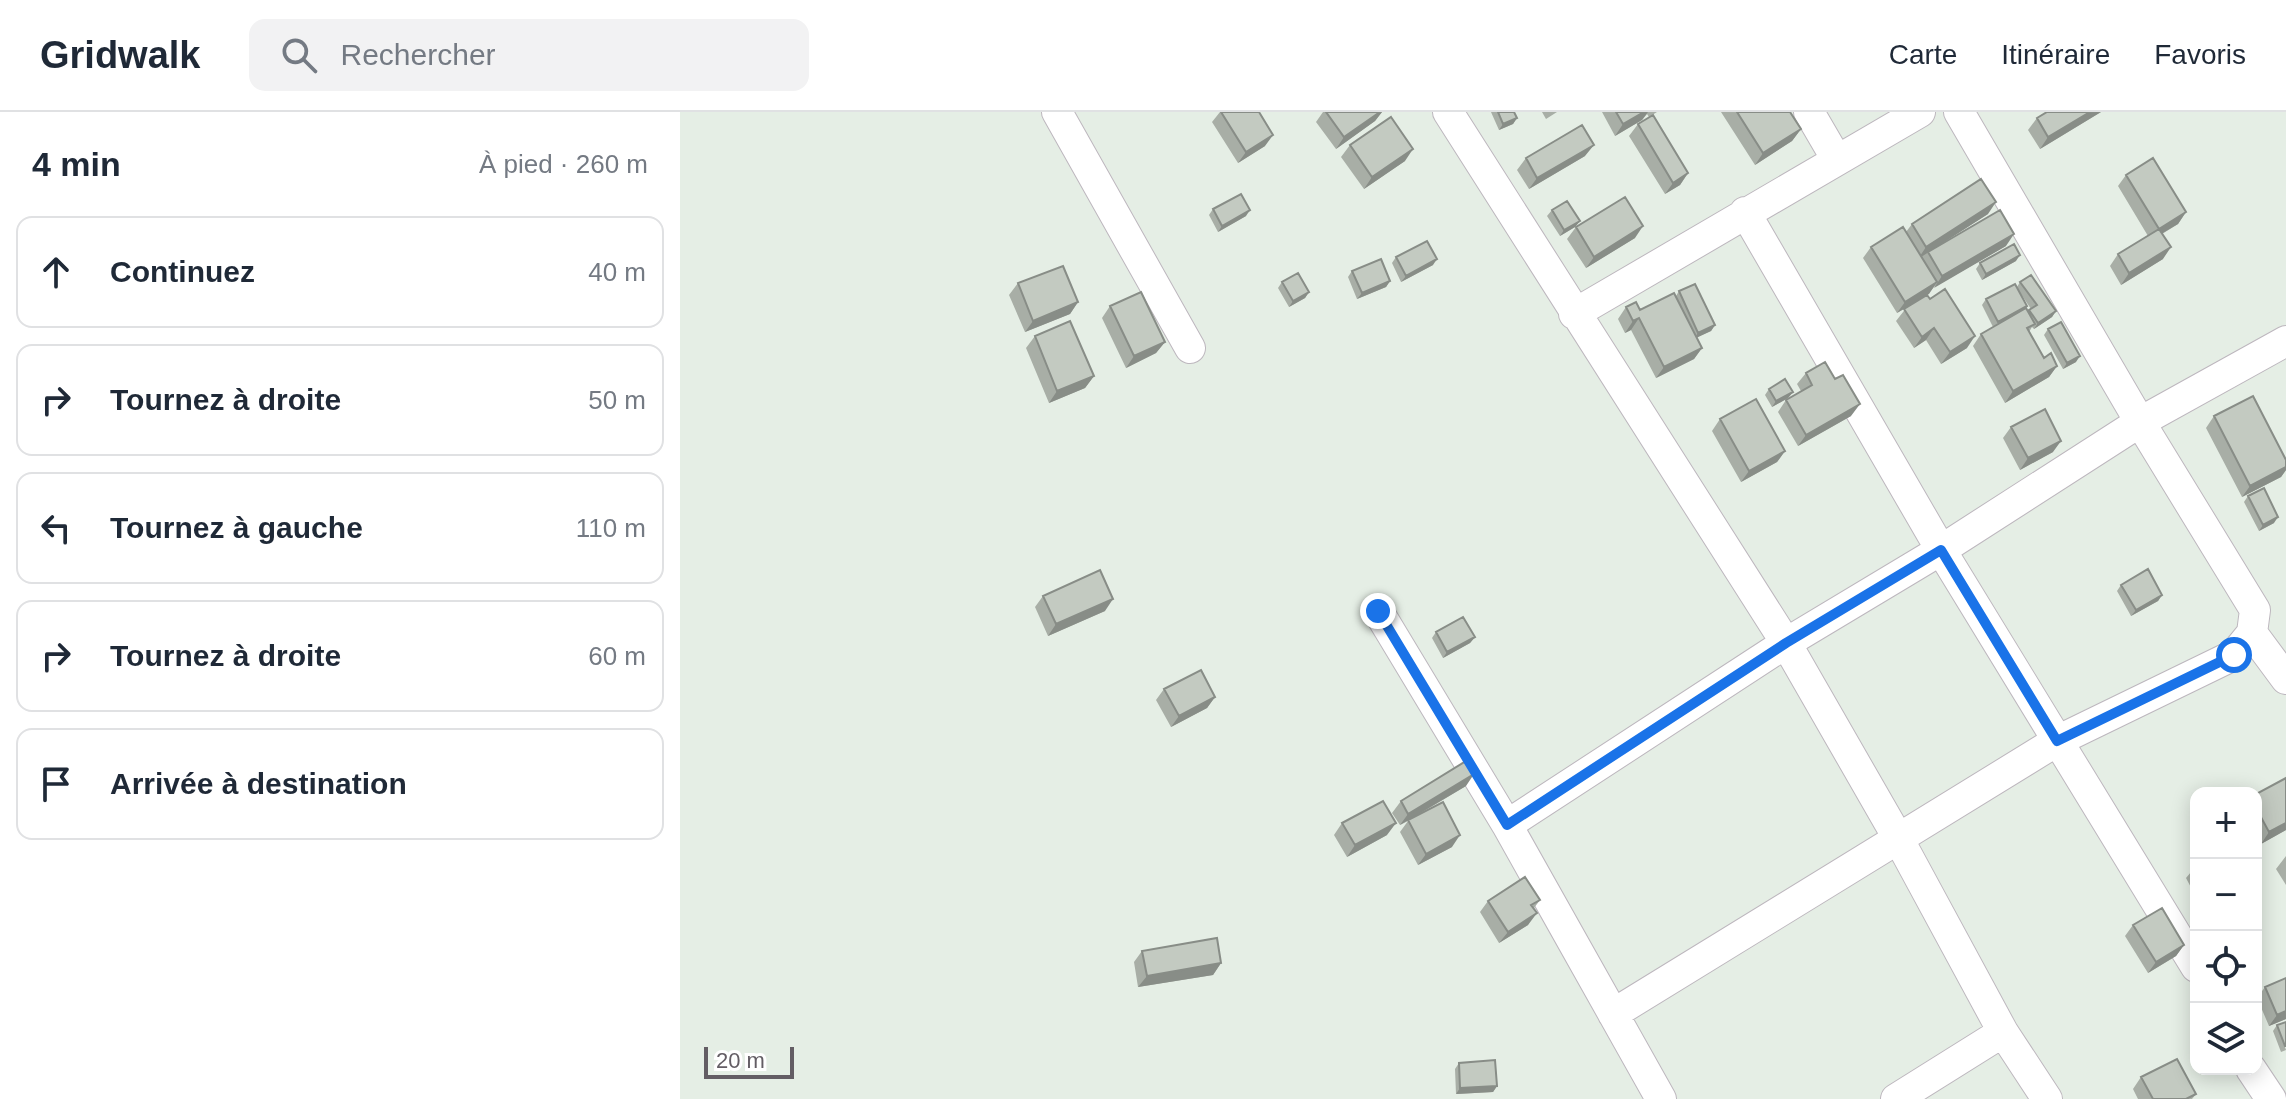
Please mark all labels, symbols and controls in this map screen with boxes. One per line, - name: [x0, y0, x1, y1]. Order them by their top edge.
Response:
- search box: [249, 19, 809, 91]
- icon: search: [277, 33, 321, 77]
- text: Gridwalk: [40, 34, 201, 76]
- text: Rechercher: [341, 38, 496, 71]
- text: Carte: [1889, 39, 1957, 70]
- text: Itinéraire: [2001, 39, 2110, 70]
- text: Favoris: [2154, 39, 2246, 70]
- text: 4 min: [32, 145, 121, 183]
- text: À pied · 260 m: [479, 149, 648, 179]
- icon: ahead: [34, 250, 78, 294]
- text: Continuez: [110, 255, 255, 288]
- text: 40 m: [588, 257, 646, 287]
- icon: right: [34, 378, 78, 422]
- text: Tournez à droite: [110, 383, 341, 416]
- text: 50 m: [588, 385, 646, 415]
- icon: left: [34, 506, 78, 550]
- text: Tournez à gauche: [110, 511, 363, 544]
- text: 110 m: [576, 513, 646, 543]
- route end: [1360, 593, 1396, 629]
- icon: right: [34, 634, 78, 678]
- route start: [2216, 637, 2252, 673]
- text: Tournez à droite: [110, 639, 341, 672]
- text: 60 m: [588, 641, 646, 671]
- icon: arrive: [34, 762, 78, 806]
- text: Arrivée à destination: [110, 767, 407, 800]
- map controls: [2190, 787, 2262, 1075]
- button: +: [2190, 787, 2262, 859]
- button: −: [2190, 859, 2262, 931]
- button: locate: [2190, 931, 2262, 1003]
- button: layers: [2190, 1003, 2262, 1075]
- scale bar: [704, 1043, 794, 1079]
- text: 20 m: [716, 1048, 765, 1073]

